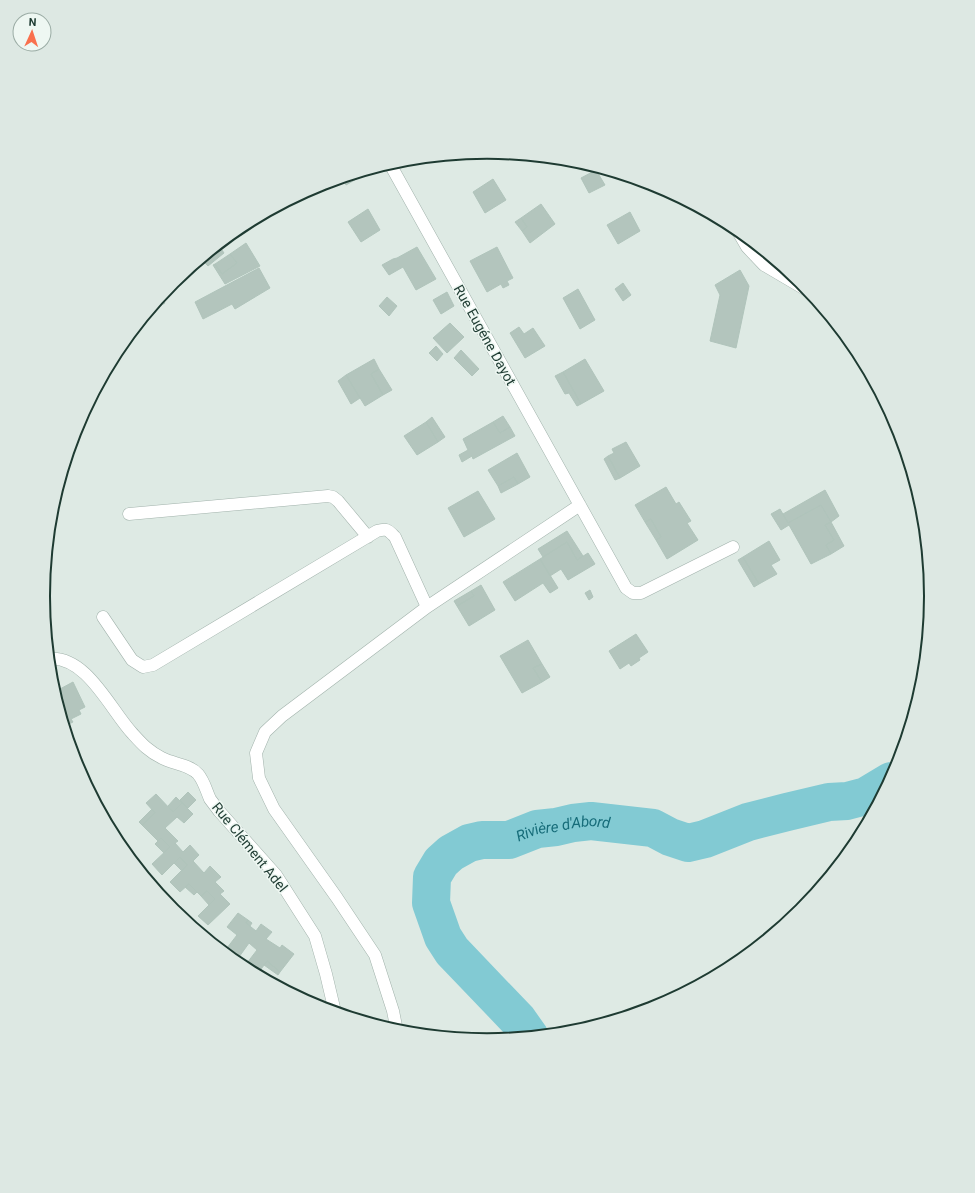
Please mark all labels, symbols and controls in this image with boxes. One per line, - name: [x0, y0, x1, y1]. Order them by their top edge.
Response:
- north arrow: [12, 12, 52, 52]
- text: N: [28, 16, 37, 29]
- street label: Rue Eugéne Dayot: [451, 282, 519, 388]
- street label: Rue Clément Adel: [209, 799, 291, 895]
- water label: Rivière d'Abord: [513, 812, 612, 845]

